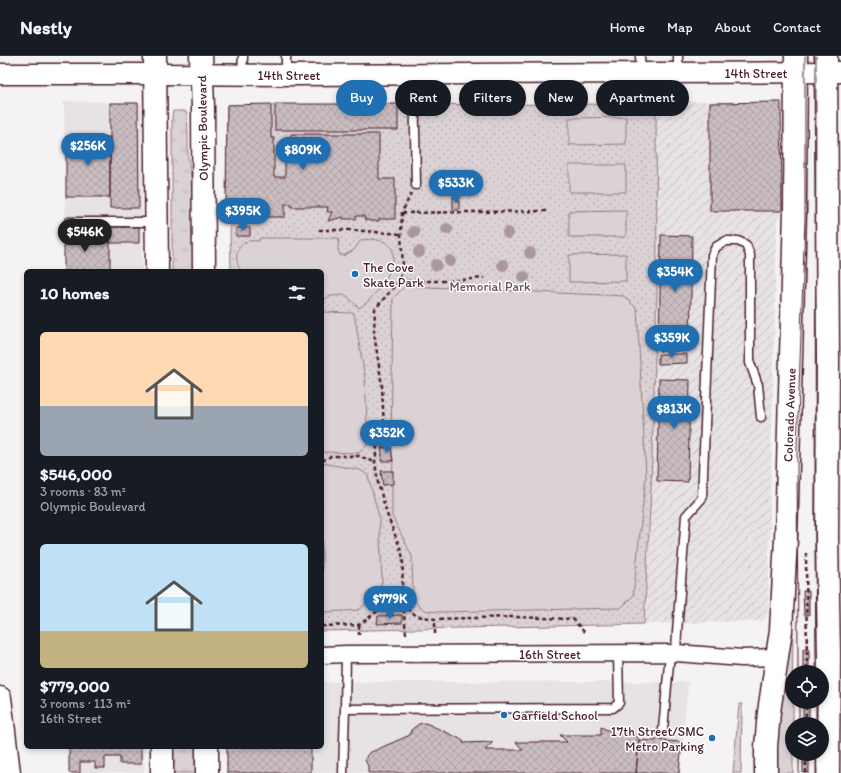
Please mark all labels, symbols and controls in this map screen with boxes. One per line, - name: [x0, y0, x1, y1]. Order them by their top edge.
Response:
- text: Nestly: [20, 16, 72, 39]
- text: Home: [610, 19, 645, 36]
- text: Map: [667, 19, 693, 36]
- text: About: [715, 19, 751, 36]
- text: Contact: [773, 19, 821, 36]
- street label: 14th Street: [725, 66, 788, 81]
- street label: 14th Street: [258, 68, 321, 83]
- street label: Olympic Boulevard: [194, 75, 211, 181]
- chip: Buy: [336, 80, 387, 116]
- chip: Rent: [395, 80, 451, 116]
- chip: Filters: [459, 80, 526, 116]
- chip: New: [534, 80, 588, 116]
- chip: Apartment: [596, 80, 689, 116]
- pin: $256K: [60, 133, 116, 167]
- pin: $809K: [275, 137, 331, 171]
- text: $256K: [70, 138, 106, 153]
- text: $809K: [285, 142, 321, 157]
- pin: $533K: [428, 170, 484, 204]
- text: $533K: [438, 175, 474, 190]
- pin: $395K: [215, 198, 271, 232]
- text: $395K: [225, 203, 261, 218]
- pin: $546K: [57, 219, 113, 253]
- text: $546K: [67, 224, 103, 239]
- pin: $354K: [647, 259, 703, 293]
- place label: The Cove Skate Park: [363, 260, 424, 290]
- text: $354K: [657, 264, 693, 279]
- marker: The Cove Skate Park: [350, 269, 360, 279]
- park label: Memorial Park: [449, 279, 531, 294]
- icon: filters: [286, 282, 308, 304]
- text: 10 homes: [40, 283, 109, 303]
- pin: $359K: [644, 325, 700, 359]
- text: $359K: [654, 330, 690, 345]
- icon: home: [138, 358, 210, 430]
- street label: Colorado Avenue: [780, 368, 799, 462]
- pin: $813K: [646, 396, 702, 430]
- text: $813K: [656, 401, 692, 416]
- pin: $352K: [359, 420, 415, 454]
- text: $352K: [369, 425, 405, 440]
- text: $546,000: [40, 464, 112, 484]
- text: 3 rooms · 83 m²: [40, 484, 126, 499]
- text: Olympic Boulevard: [40, 499, 146, 514]
- icon: home: [138, 570, 210, 642]
- pin: $779K: [362, 586, 418, 620]
- text: $779K: [373, 591, 407, 606]
- street label: 16th Street: [519, 647, 581, 662]
- map controls: [785, 665, 829, 761]
- button: locate: [785, 665, 829, 709]
- text: $779,000: [40, 676, 110, 696]
- text: 3 rooms · 113 m²: [40, 696, 131, 711]
- place label: Garfield School: [512, 708, 598, 723]
- marker: Garfield School: [499, 710, 509, 720]
- text: 16th Street: [40, 711, 102, 726]
- button: layers: [785, 717, 829, 761]
- place label: 17th Street/SMC Metro Parking: [611, 724, 704, 754]
- marker: 17th Street/SMC Metro Parking: [707, 733, 717, 743]

